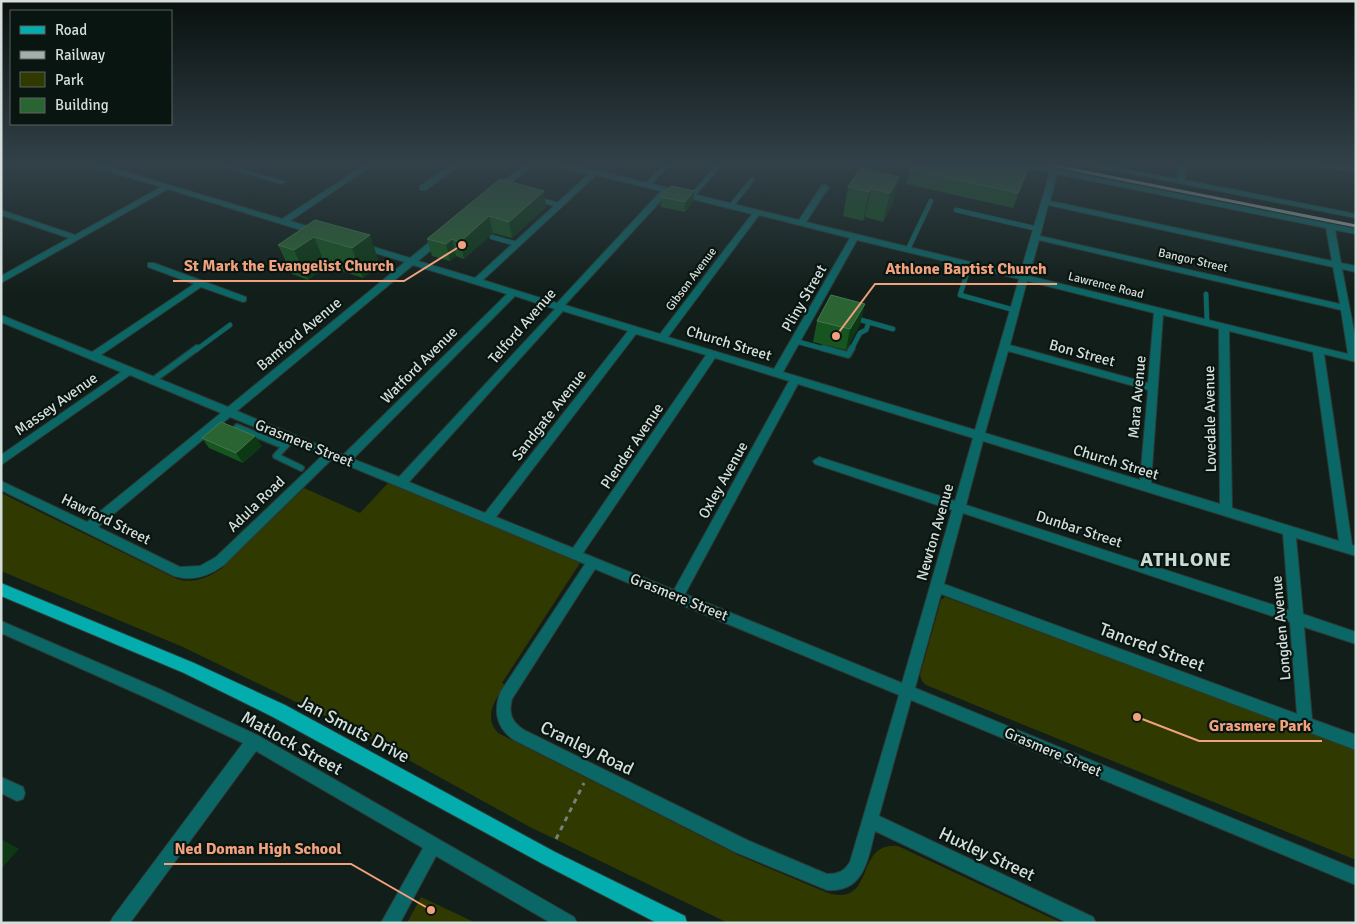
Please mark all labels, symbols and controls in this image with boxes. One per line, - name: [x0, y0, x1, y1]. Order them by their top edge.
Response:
- legend: [10, 10, 172, 125]
- text: Road: [55, 21, 87, 39]
- text: Railway: [55, 46, 105, 64]
- text: Park: [55, 71, 84, 89]
- text: Building: [55, 96, 109, 114]
- street label: Gibson Avenue: [663, 245, 720, 314]
- street label: Bangor Street: [1157, 245, 1229, 276]
- callout: St Mark the Evangelist Church: [173, 250, 404, 281]
- callout: Athlone Baptist Church: [875, 253, 1057, 284]
- text: St Mark the Evangelist Church: [184, 256, 394, 276]
- text: Athlone Baptist Church: [885, 259, 1047, 279]
- street label: Pliny Street: [778, 261, 830, 335]
- street label: Lawrence Road: [1067, 269, 1145, 302]
- street label: Telford Avenue: [484, 285, 560, 367]
- street label: Bamford Avenue: [253, 293, 345, 375]
- street label: Church Street: [684, 321, 774, 365]
- street label: Watford Avenue: [377, 323, 461, 407]
- street label: Bon Street: [1047, 336, 1117, 370]
- street label: Mara Avenue: [1124, 355, 1150, 439]
- street label: Lovedale Avenue: [1200, 365, 1220, 473]
- street label: Sandgate Avenue: [508, 366, 590, 464]
- street label: Massey Avenue: [11, 369, 101, 439]
- street label: Plender Avenue: [597, 400, 667, 492]
- street label: Grasmere Street: [253, 415, 355, 471]
- street label: Oxley Avenue: [694, 438, 752, 522]
- street label: Church Street: [1071, 440, 1161, 484]
- street label: Adula Road: [224, 472, 288, 536]
- street label: Newton Avenue: [913, 482, 957, 582]
- street label: Hawford Street: [58, 490, 154, 548]
- street label: Dunbar Street: [1034, 507, 1124, 551]
- district label: ATHLONE: [1140, 547, 1232, 572]
- street label: Grasmere Street: [628, 569, 730, 625]
- street label: Longden Avenue: [1267, 575, 1295, 681]
- street label: Tancred Street: [1096, 618, 1208, 676]
- street label: Jan Smuts Drive: [294, 690, 414, 768]
- street label: Matlock Street: [237, 706, 347, 780]
- callout: Grasmere Park: [1199, 710, 1322, 741]
- street label: Cranley Road: [537, 716, 637, 780]
- text: Grasmere Park: [1209, 716, 1312, 736]
- street label: Grasmere Street: [1002, 723, 1104, 781]
- street label: Huxley Street: [935, 822, 1039, 886]
- callout: Ned Doman High School: [164, 833, 351, 864]
- text: Ned Doman High School: [174, 839, 342, 859]

